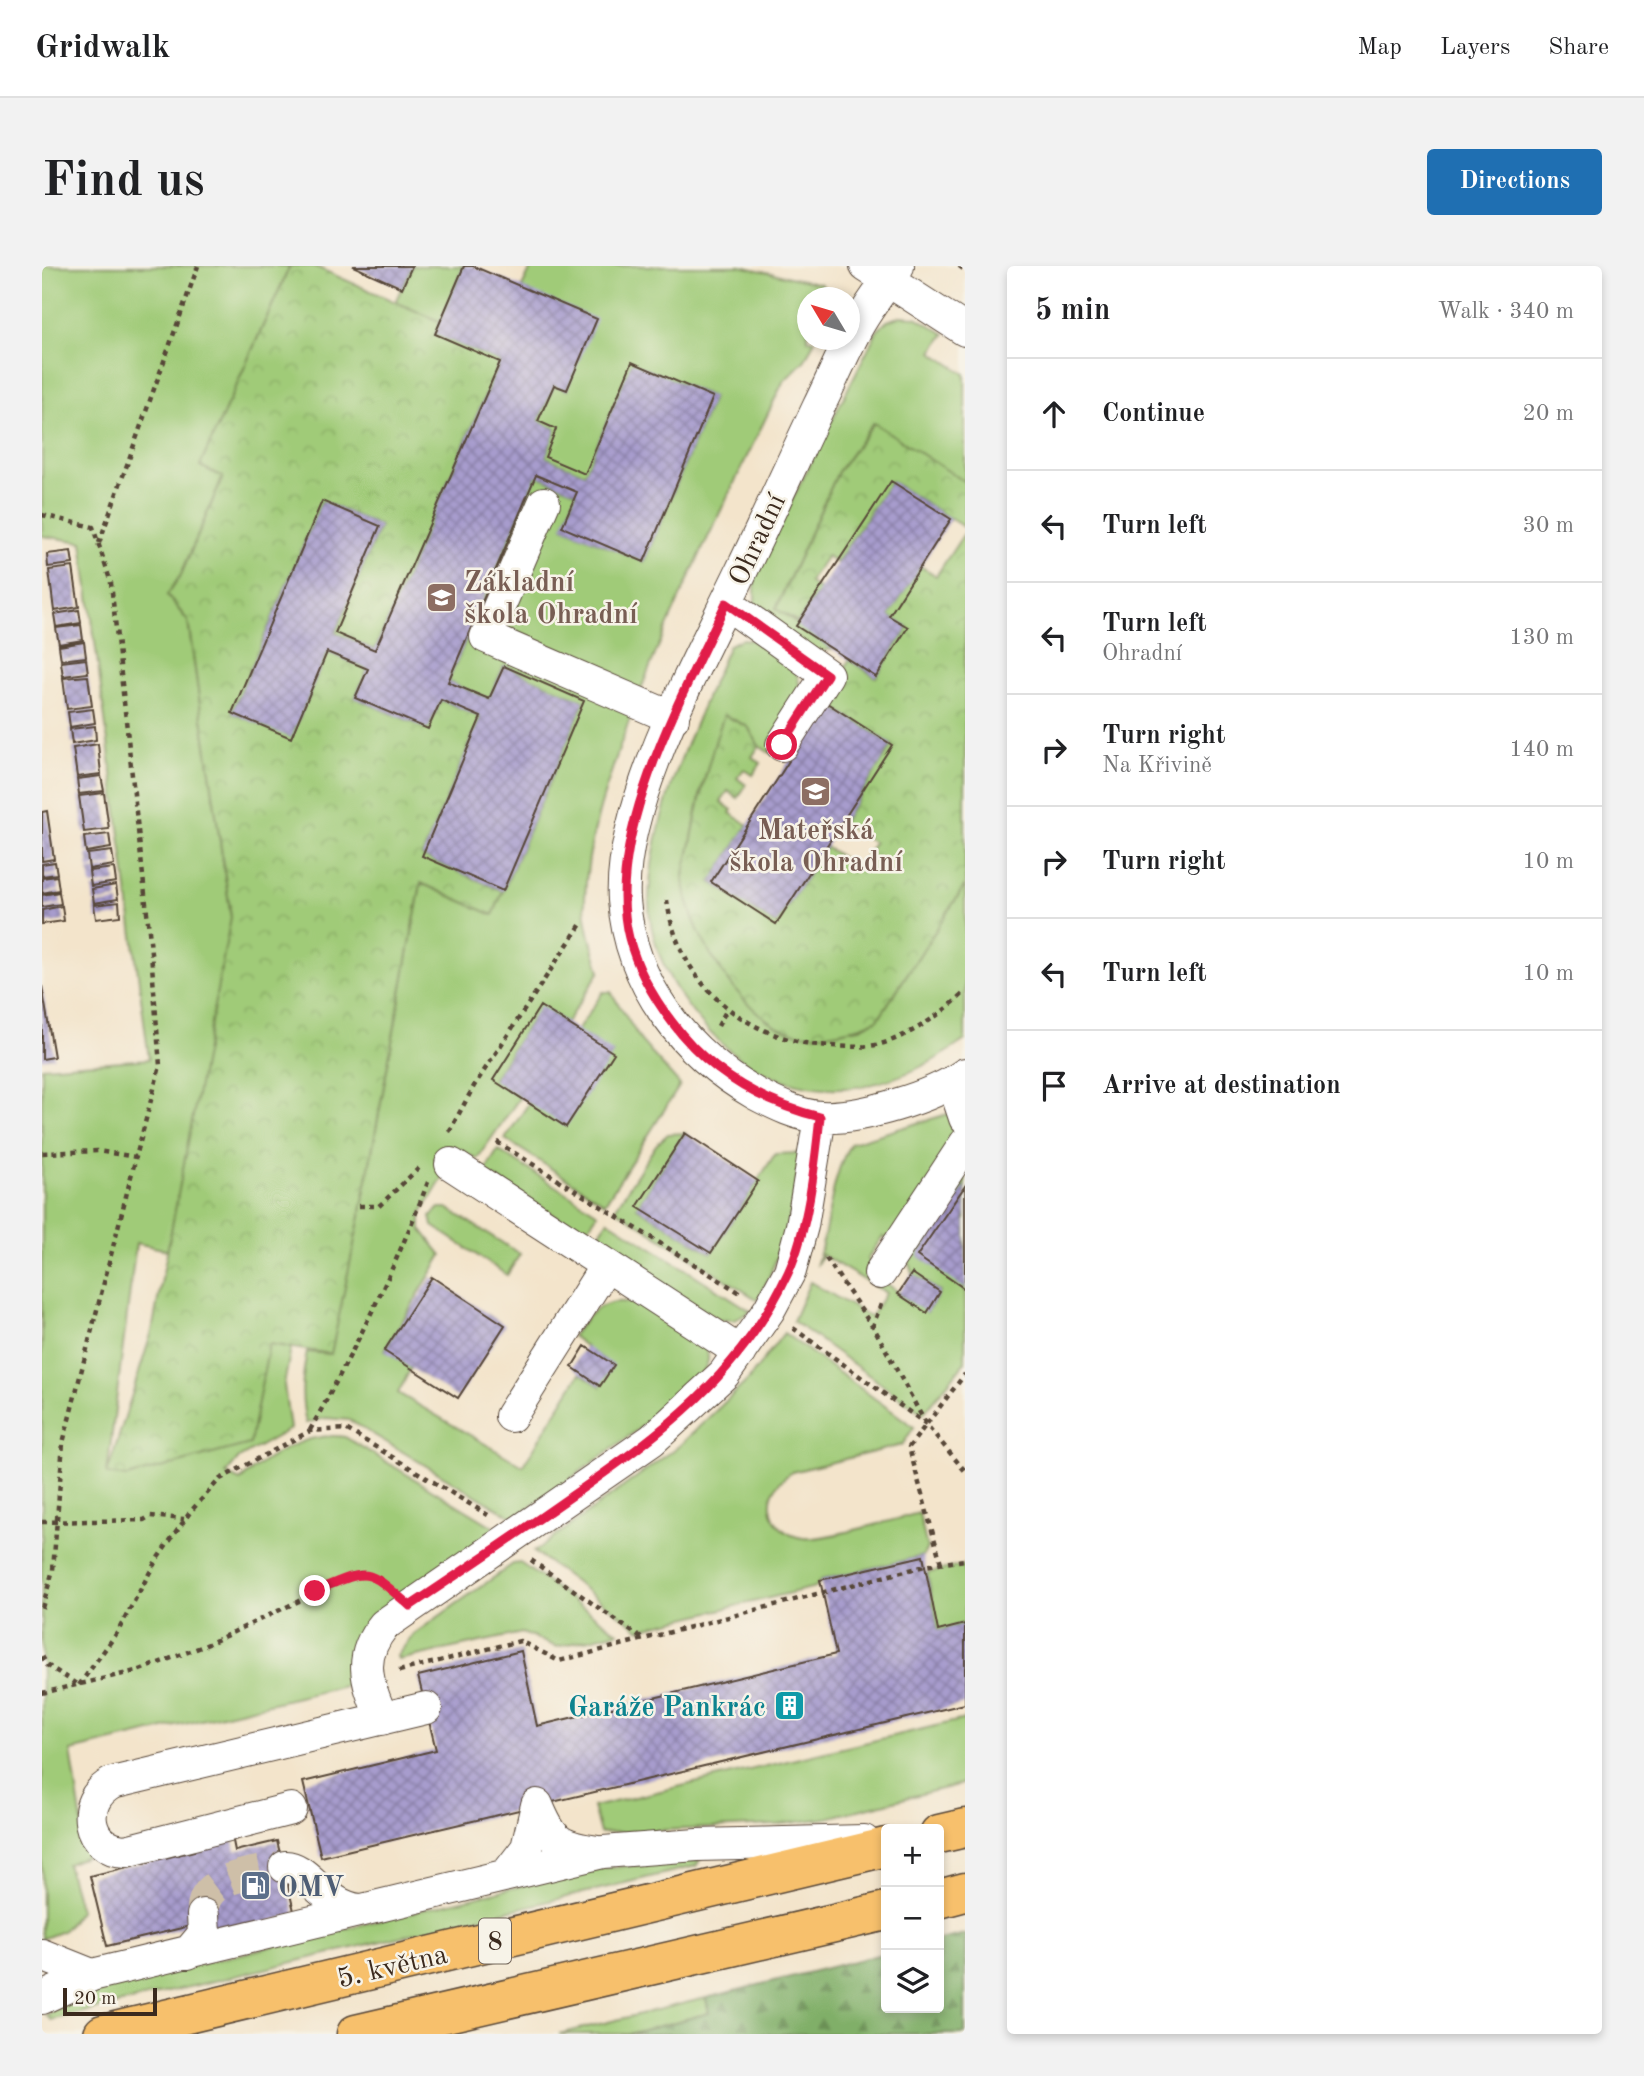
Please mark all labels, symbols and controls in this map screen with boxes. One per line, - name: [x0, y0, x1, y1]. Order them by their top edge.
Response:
- text: Gridwalk: [35, 32, 170, 65]
- text: Map: [1358, 36, 1402, 60]
- text: Layers: [1440, 36, 1510, 60]
- text: Share: [1548, 36, 1609, 60]
- button: Directions: [1427, 149, 1602, 215]
- text: Find us: [42, 158, 205, 207]
- north arrow: [797, 287, 860, 350]
- text: 5 min: [1035, 296, 1110, 326]
- text: Walk · 340 m: [1438, 300, 1574, 323]
- icon: ahead: [1035, 395, 1073, 433]
- text: Continue: [1102, 401, 1205, 427]
- text: 20 m: [1523, 402, 1574, 425]
- street label: Ohradní: [725, 490, 792, 590]
- icon: left: [1035, 507, 1073, 545]
- text: Turn left: [1102, 513, 1207, 539]
- text: 30 m: [1523, 514, 1574, 537]
- place label: Základní škola Ohradní: [464, 570, 637, 630]
- school or university icon: Základní škola Ohradní: [424, 580, 458, 614]
- text: Turn left: [1102, 611, 1207, 637]
- icon: left: [1035, 619, 1073, 657]
- text: 130 m: [1509, 626, 1574, 649]
- text: Ohradní: [1102, 642, 1182, 665]
- text: Turn right: [1102, 723, 1225, 749]
- route start: [766, 729, 797, 760]
- icon: right: [1035, 731, 1073, 769]
- text: 140 m: [1509, 738, 1574, 761]
- text: Na Křivině: [1102, 754, 1212, 777]
- school or university icon: Mateřská škola Ohradní: [799, 775, 833, 809]
- place label: Mateřská škola Ohradní: [729, 818, 903, 878]
- icon: right: [1035, 843, 1073, 881]
- text: Turn right: [1102, 849, 1225, 875]
- text: 10 m: [1523, 850, 1574, 873]
- icon: left: [1035, 955, 1073, 993]
- text: Turn left: [1102, 961, 1207, 987]
- text: 10 m: [1523, 962, 1574, 985]
- icon: arrive: [1035, 1067, 1073, 1105]
- text: Arrive at destination: [1102, 1073, 1341, 1099]
- route end: [299, 1575, 330, 1606]
- building icon: Garáže Pankrác: [772, 1689, 806, 1723]
- place label: Garáže Pankrác: [568, 1695, 766, 1723]
- map controls: [881, 1824, 944, 2013]
- button: +: [881, 1824, 944, 1887]
- fuel station icon: OMV: [238, 1869, 272, 1903]
- place label: OMV: [278, 1875, 344, 1903]
- button: −: [881, 1887, 944, 1950]
- road number: 8: [479, 1918, 511, 1964]
- street label: 5. května: [335, 1942, 451, 1994]
- button: layers: [881, 1950, 944, 2013]
- scale bar: [63, 1985, 158, 2017]
- text: 20 m: [74, 1990, 116, 2009]

